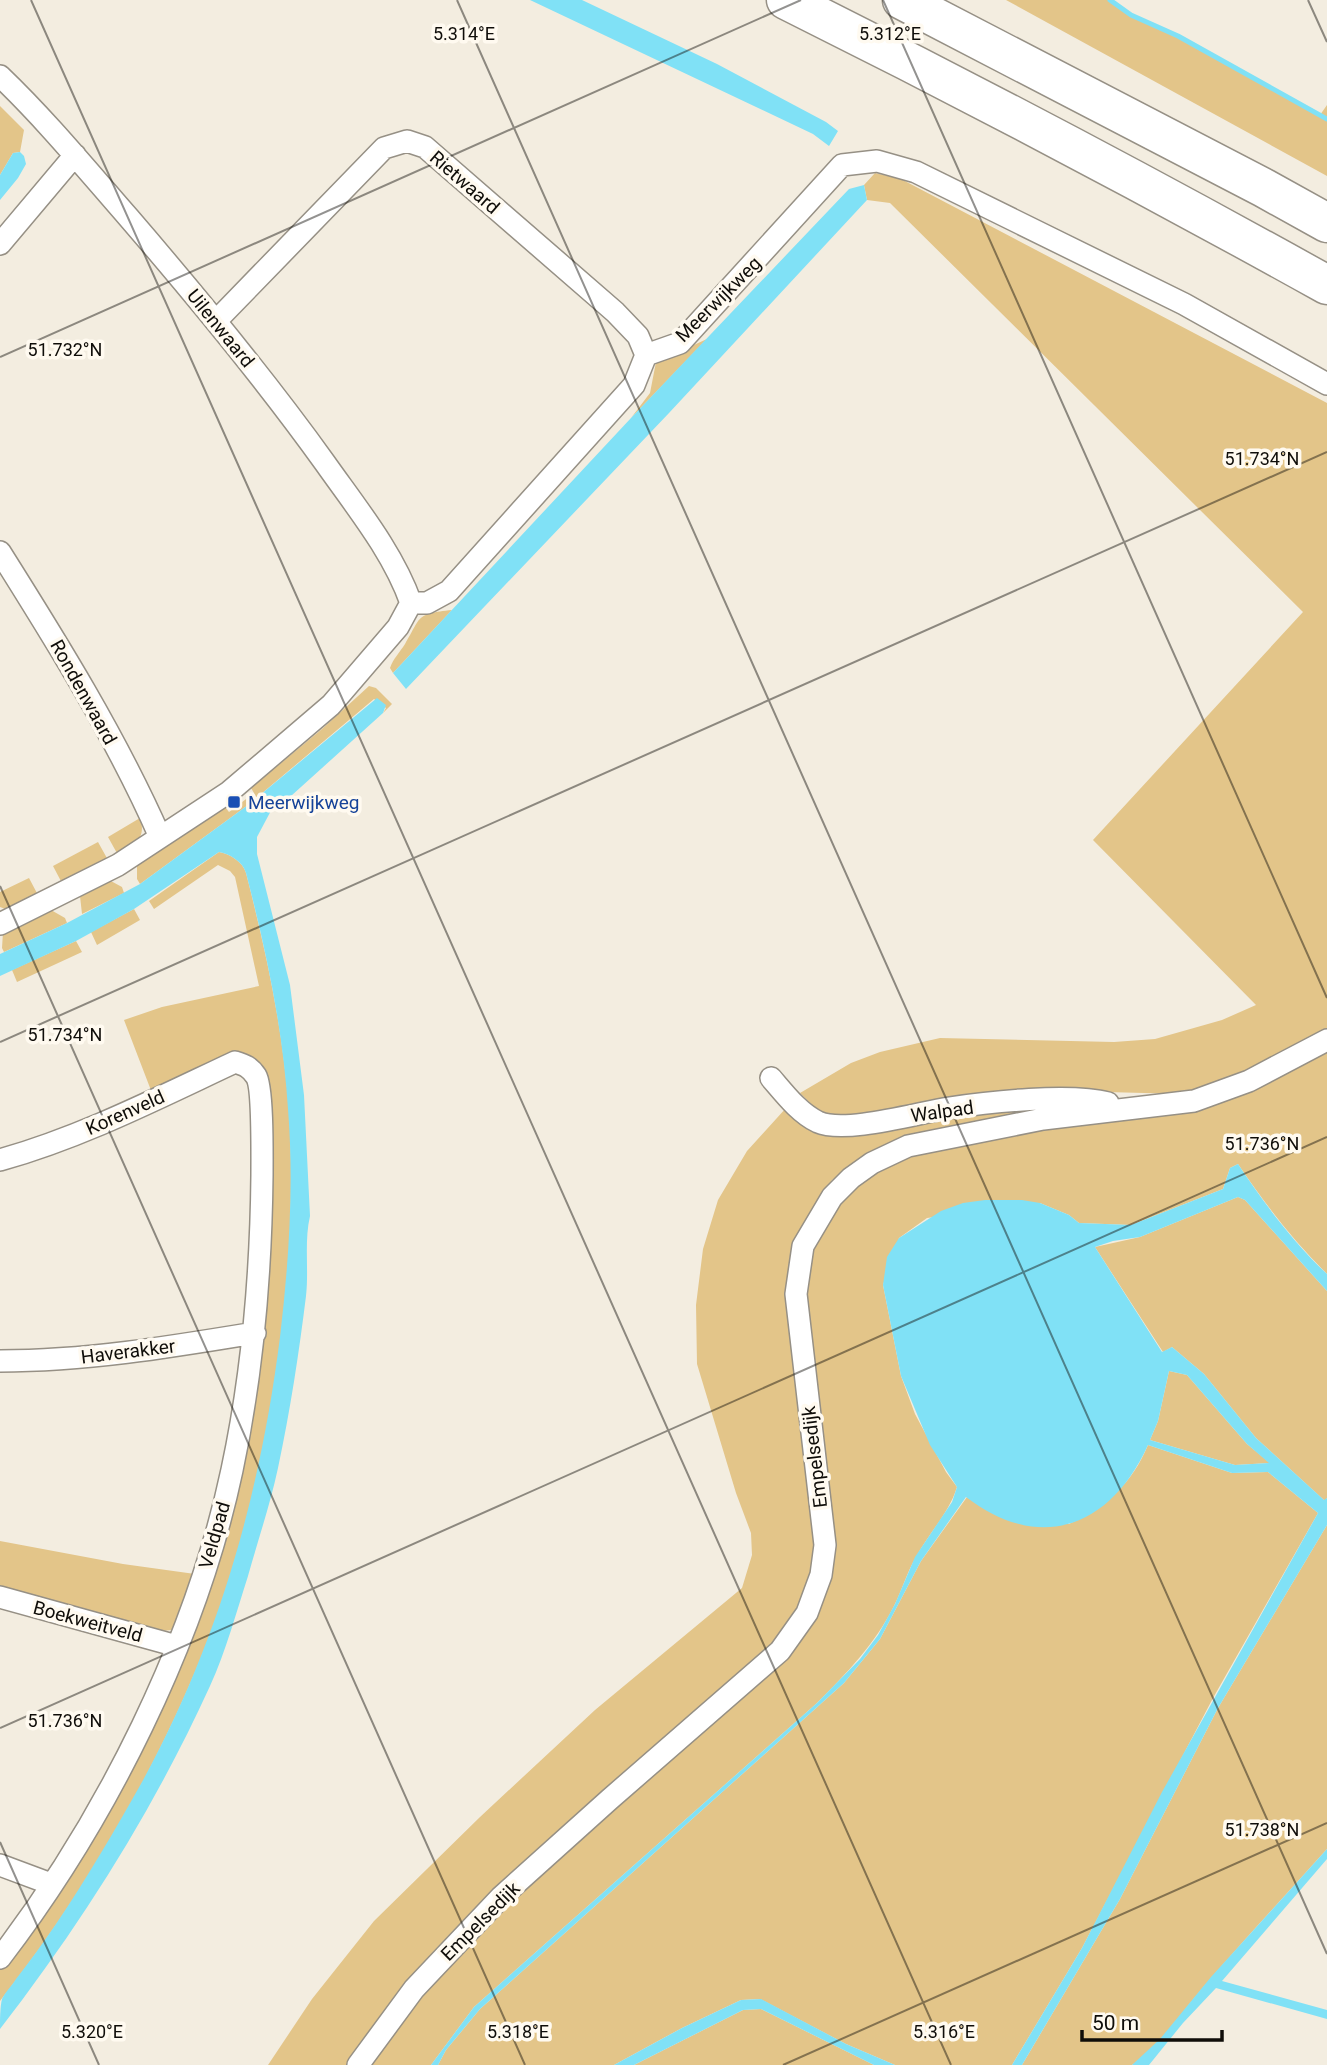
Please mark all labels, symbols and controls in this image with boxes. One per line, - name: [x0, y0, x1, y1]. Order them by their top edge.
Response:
- text: 5.314°E: [433, 23, 495, 44]
- text: 5.312°E: [859, 23, 921, 44]
- street label: Rietwaard: [425, 146, 504, 219]
- street label: Meerwijkweg: [671, 252, 766, 347]
- street label: Uilenwaard: [182, 285, 259, 372]
- text: 51.732°N: [28, 339, 102, 360]
- text: 51.734°N: [1225, 448, 1299, 469]
- street label: Rondenwaard: [45, 636, 122, 749]
- place label: Meerwijkweg: [248, 791, 359, 814]
- marker: Meerwijkweg: [226, 794, 242, 810]
- text: 51.734°N: [28, 1024, 102, 1045]
- street label: Korenveld: [82, 1085, 168, 1140]
- street label: Walpad: [909, 1096, 975, 1127]
- text: 51.736°N: [1225, 1133, 1299, 1154]
- street label: Haverakker: [80, 1334, 177, 1369]
- street label: Empelsedijk: [797, 1404, 832, 1509]
- street label: Veldpad: [194, 1499, 235, 1571]
- street label: Boekweitveld: [31, 1596, 145, 1647]
- text: 51.736°N: [28, 1710, 102, 1731]
- text: 51.738°N: [1225, 1819, 1299, 1840]
- street label: Empelsedijk: [436, 1877, 525, 1966]
- scale bar: [1082, 1998, 1222, 2042]
- text: 50 m: [1092, 2011, 1139, 2035]
- text: 5.320°E: [61, 2021, 123, 2042]
- text: 5.318°E: [487, 2021, 549, 2042]
- text: 5.316°E: [913, 2021, 975, 2042]

